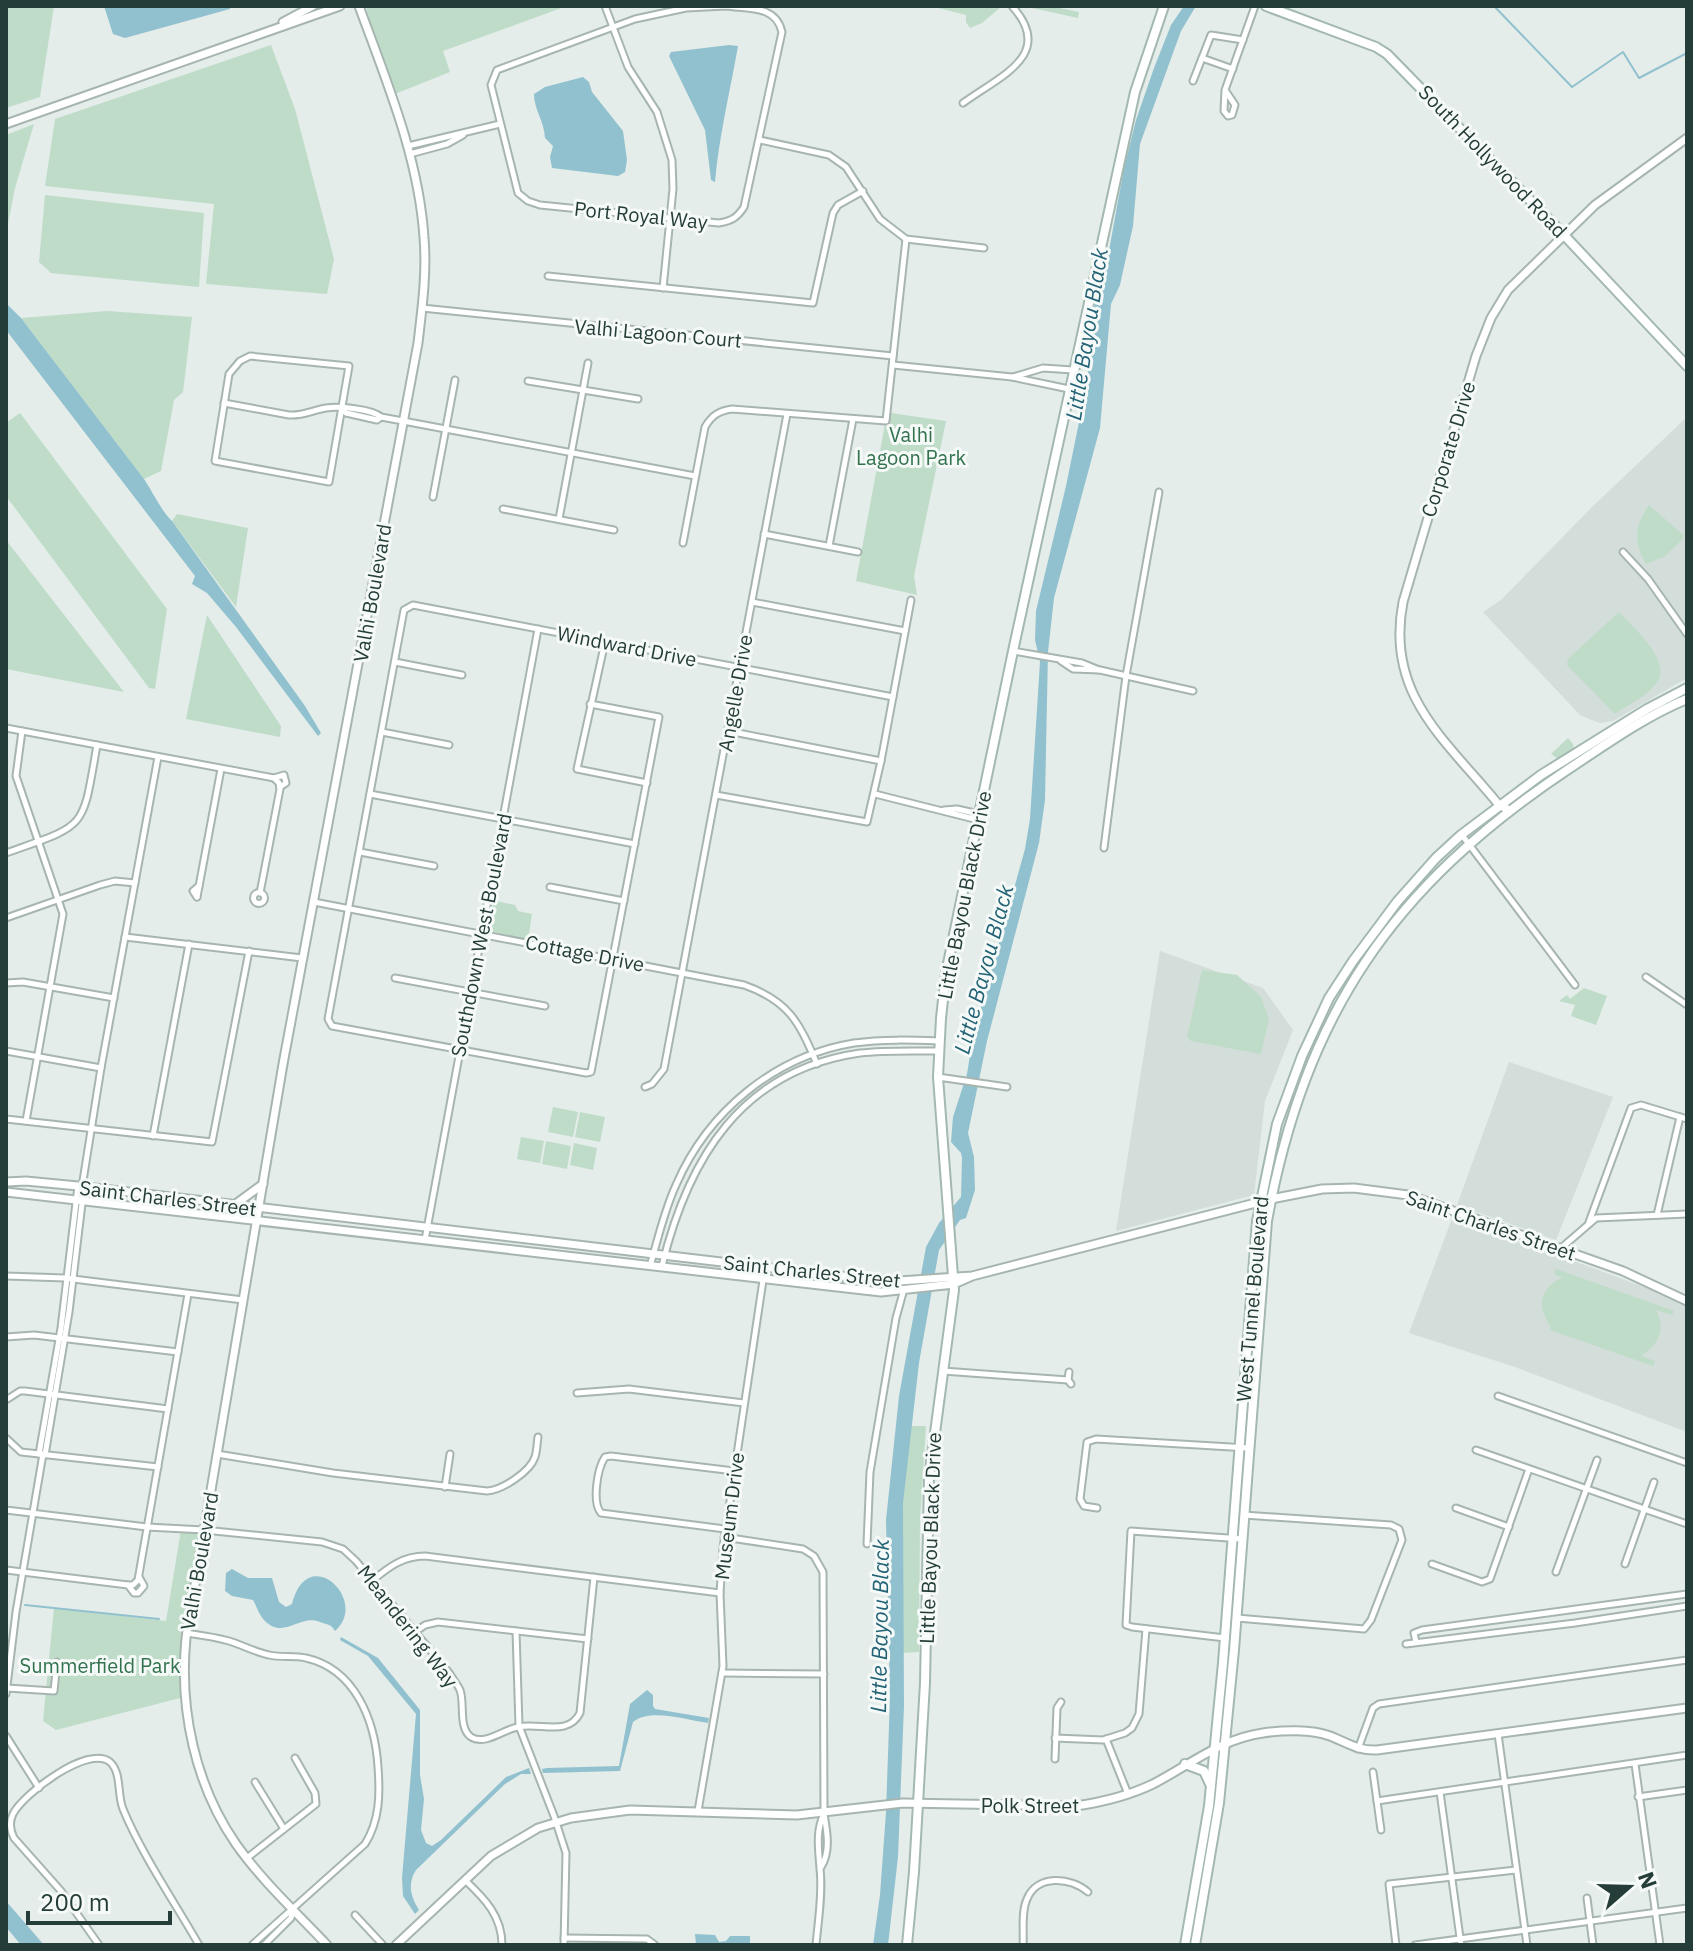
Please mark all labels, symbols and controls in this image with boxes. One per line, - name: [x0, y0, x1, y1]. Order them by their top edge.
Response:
- street label: South Hollywood Road: [1413, 79, 1573, 243]
- street label: Port Royal Way: [573, 195, 709, 235]
- water label: Little Bayou Black: [1058, 245, 1114, 422]
- street label: Valhi Lagoon Court: [573, 312, 743, 354]
- street label: Corporate Drive: [1415, 378, 1481, 520]
- park label: Valhi Lagoon Park: [856, 421, 966, 471]
- street label: Valhi Boulevard: [347, 522, 397, 664]
- street label: Windward Drive: [555, 619, 699, 673]
- street label: Angelle Drive: [711, 632, 759, 754]
- street label: Little Bayou Black Drive: [932, 789, 996, 1001]
- street label: Southdown West Boulevard: [444, 811, 518, 1059]
- water label: Little Bayou Black: [948, 882, 1018, 1056]
- street label: Cottage Drive: [523, 928, 647, 978]
- street label: Saint Charles Street: [78, 1174, 258, 1222]
- street label: Saint Charles Street: [1402, 1183, 1580, 1267]
- street label: West Tunnel Boulevard: [1230, 1195, 1274, 1403]
- street label: Saint Charles Street: [722, 1248, 902, 1294]
- street label: Little Bayou Black Drive: [913, 1432, 947, 1644]
- street label: Museum Drive: [708, 1451, 750, 1581]
- street label: Valhi Boulevard: [174, 1490, 224, 1632]
- water label: Little Bayou Black: [863, 1538, 895, 1713]
- street label: Meandering Way: [351, 1559, 465, 1693]
- park label: Summerfield Park: [20, 1652, 181, 1679]
- street label: Polk Street: [981, 1792, 1079, 1819]
- north arrow: [1589, 1847, 1669, 1927]
- text: N: [1632, 1868, 1665, 1892]
- scale bar: [28, 1875, 170, 1925]
- text: 200 m: [40, 1886, 110, 1918]

